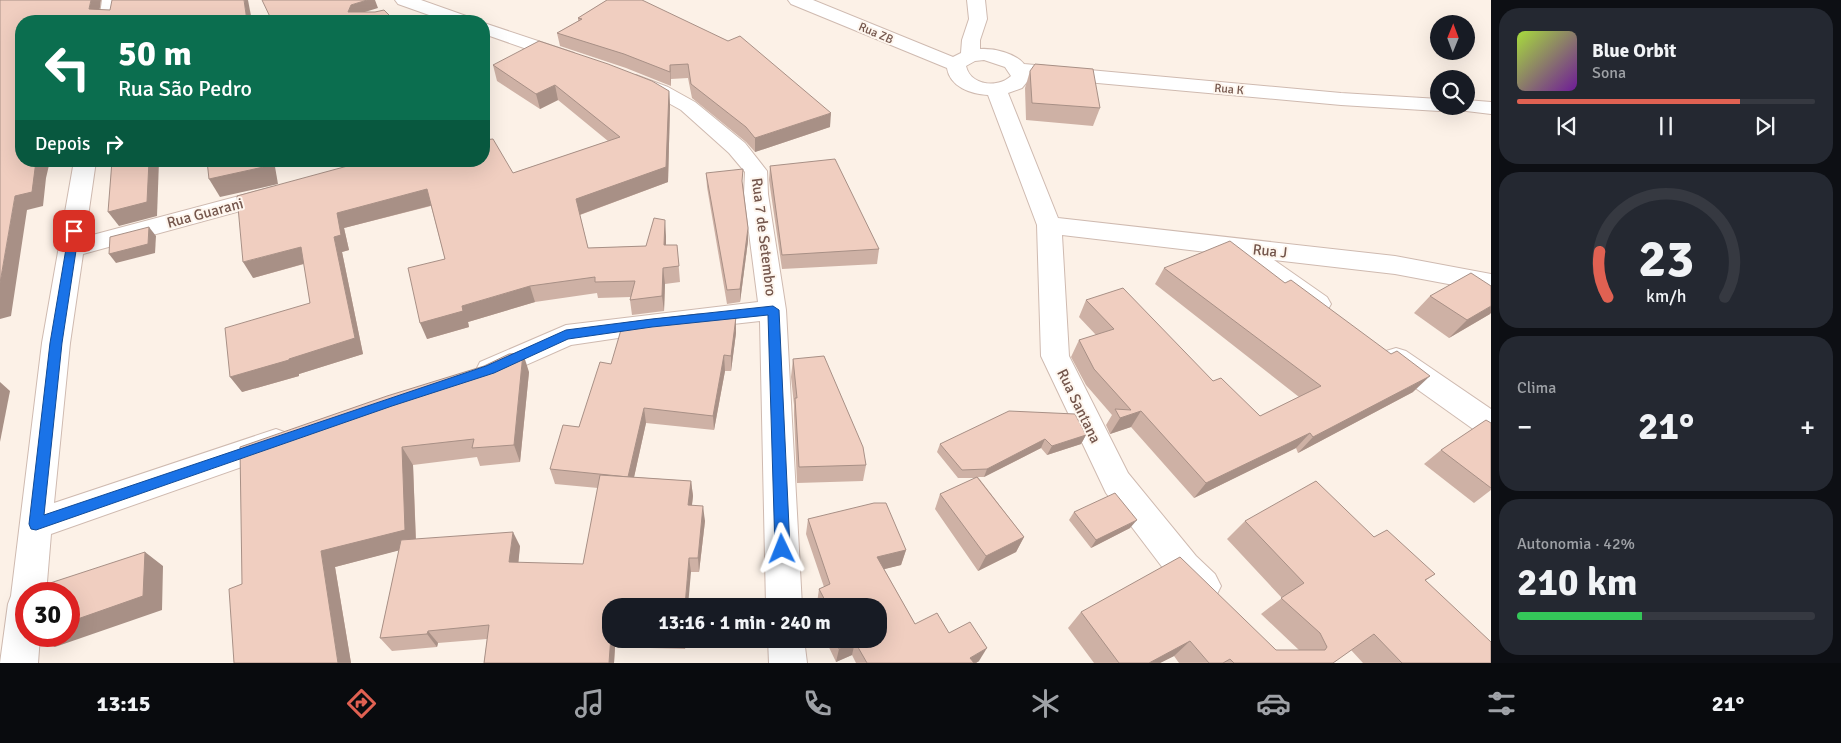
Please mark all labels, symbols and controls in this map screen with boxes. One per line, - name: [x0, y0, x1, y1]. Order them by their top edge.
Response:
- north arrow: [1430, 15, 1475, 60]
- map controls: [1430, 15, 1475, 115]
- street label: Rua ZB: [856, 19, 895, 47]
- text: 50 m: [118, 32, 192, 75]
- icon: left: [35, 35, 100, 100]
- text: Blue Orbit: [1592, 39, 1676, 63]
- text: Sona: [1592, 63, 1626, 83]
- button: search: [1430, 70, 1475, 115]
- text: Rua São Pedro: [118, 75, 252, 102]
- street label: Rua K: [1214, 81, 1244, 98]
- icon: previous: [1553, 112, 1581, 140]
- icon: pause: [1652, 112, 1680, 140]
- icon: next: [1751, 112, 1779, 140]
- icon: right: [100, 130, 128, 158]
- text: Depois: [35, 132, 90, 156]
- street label: Rua 7 de Setembro: [748, 177, 780, 298]
- street label: Rua Guarani: [165, 194, 245, 232]
- pin: [53, 210, 95, 252]
- icon: arrive: [60, 217, 88, 245]
- text: 23: [1638, 227, 1694, 291]
- street label: Rua J: [1252, 240, 1288, 262]
- text: km/h: [1646, 285, 1686, 307]
- street label: Rua Santana: [1053, 366, 1105, 446]
- text: Clima: [1517, 378, 1556, 398]
- text: 21°: [1638, 403, 1694, 450]
- text: −: [1517, 410, 1532, 444]
- text: +: [1800, 410, 1815, 444]
- position arrow: [755, 522, 807, 574]
- text: Autonomia · 42%: [1517, 534, 1635, 554]
- text: 210 km: [1517, 559, 1638, 606]
- speed limit sign: 30: [15, 582, 80, 647]
- text: 13:16 · 1 min · 240 m: [658, 611, 831, 635]
- icon: directions: [344, 686, 379, 721]
- icon: music: [572, 686, 607, 721]
- icon: phone: [800, 686, 835, 721]
- icon: climate: [1028, 686, 1063, 721]
- icon: car: [1256, 686, 1291, 721]
- icon: filters: [1484, 686, 1519, 721]
- text: 13:15: [97, 690, 151, 717]
- text: 21°: [1712, 690, 1744, 717]

